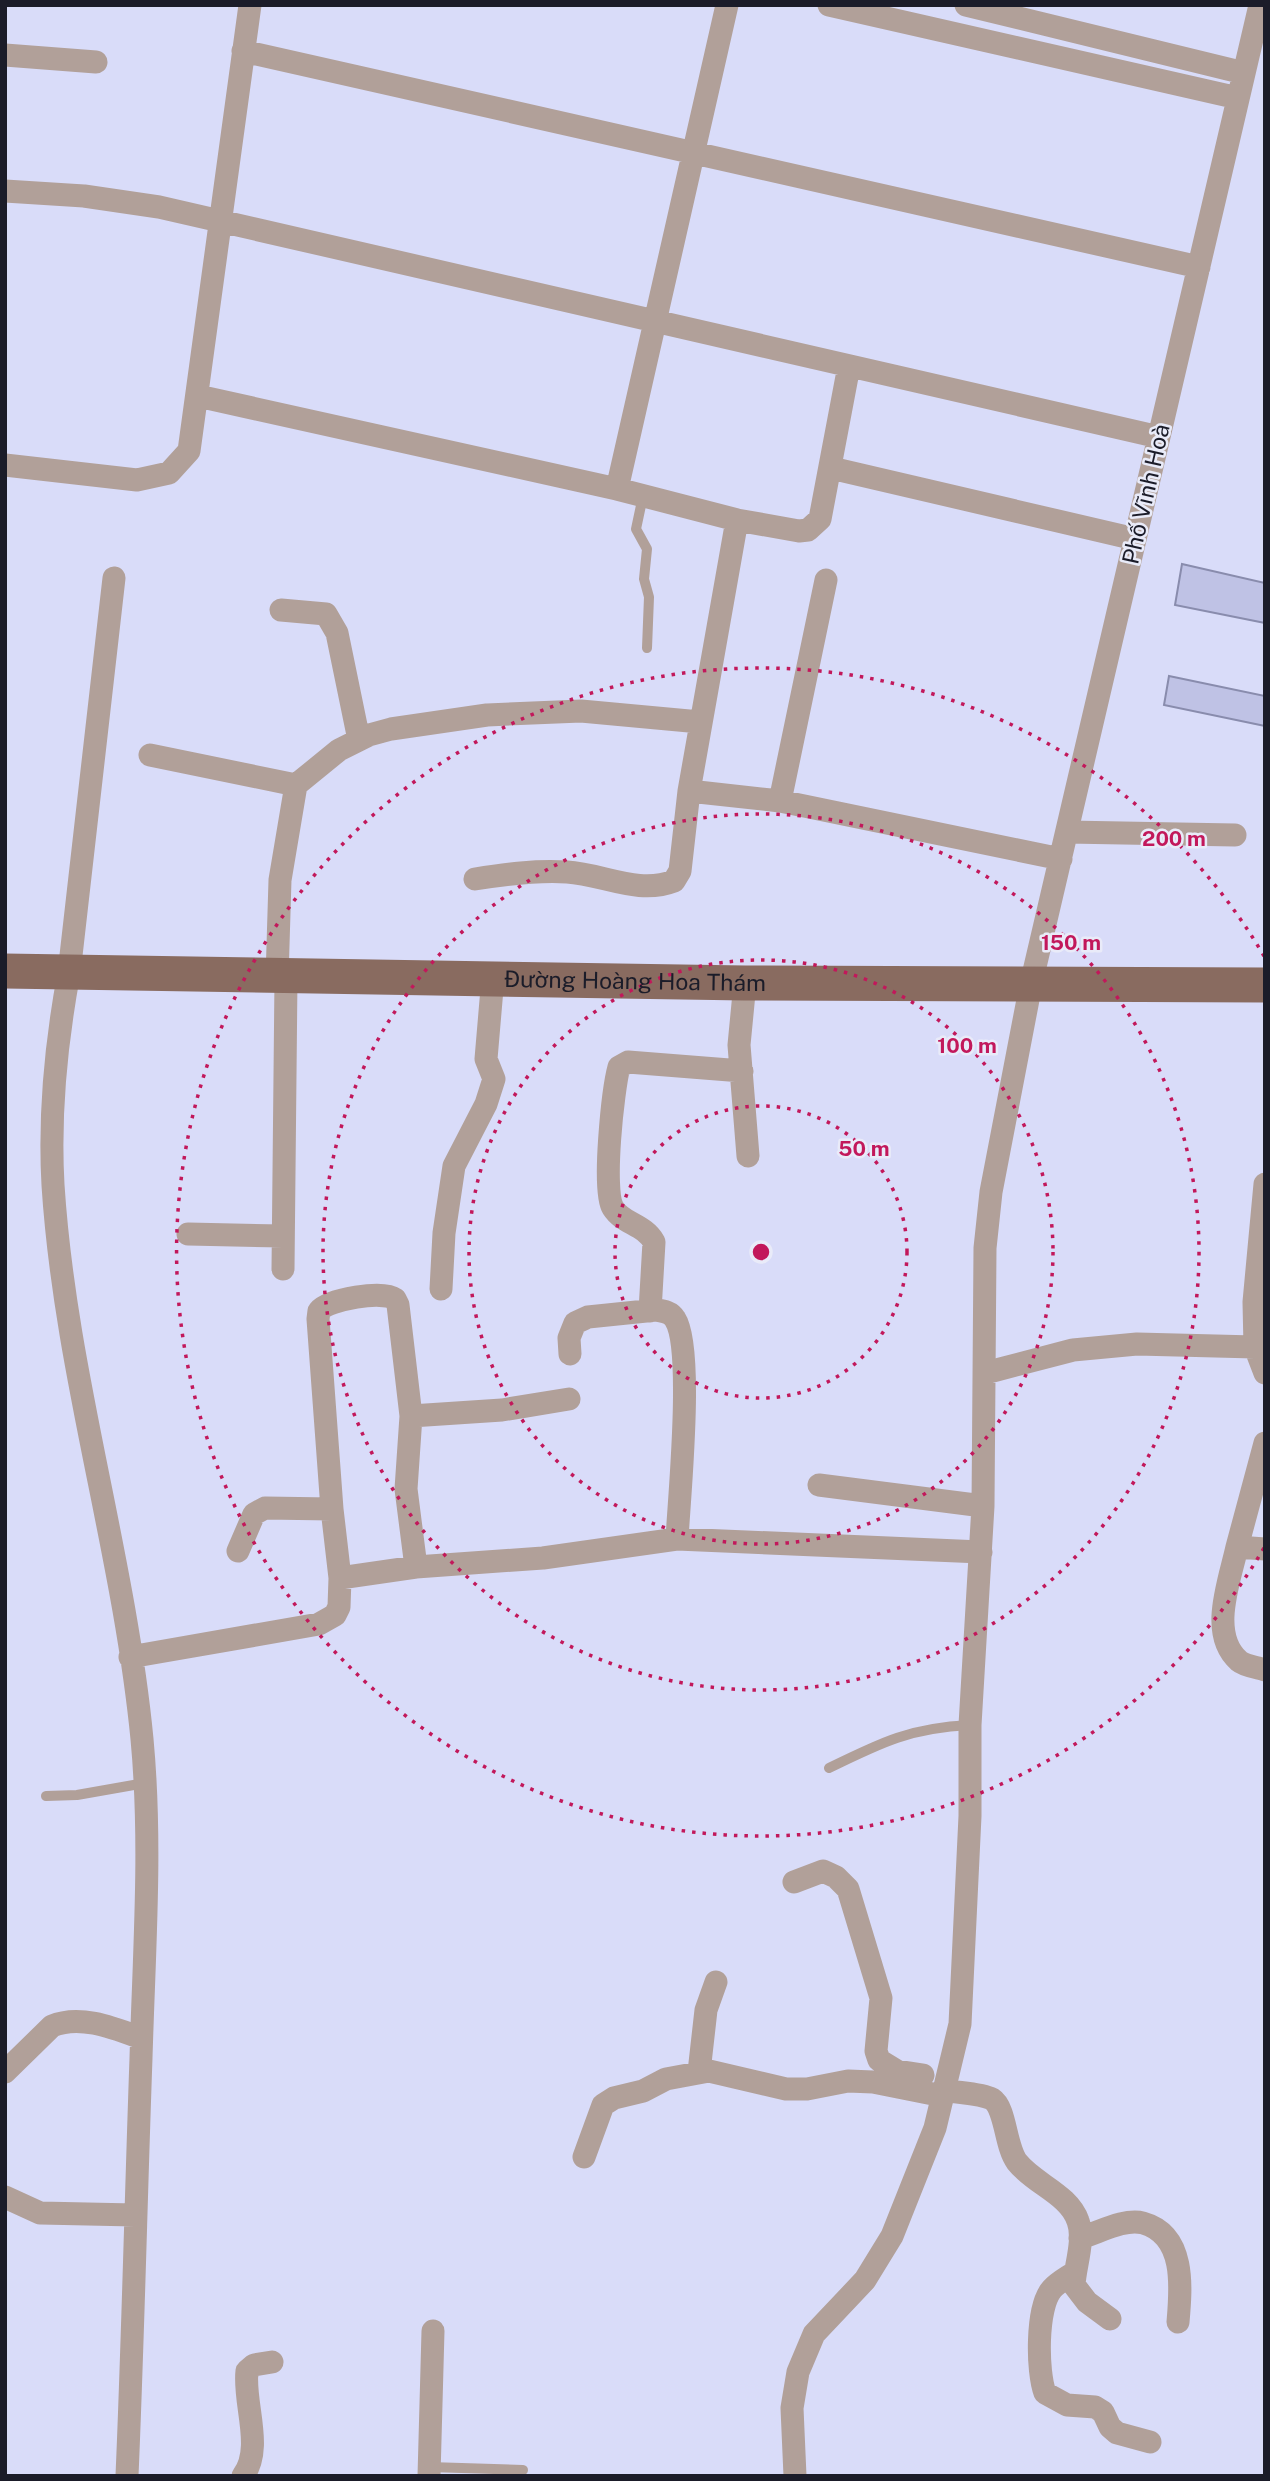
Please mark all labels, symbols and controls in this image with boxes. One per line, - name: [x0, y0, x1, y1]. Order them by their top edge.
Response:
- street label: Phố Vĩnh Hoà: [1116, 421, 1175, 567]
- text: 200 m: [1142, 826, 1206, 851]
- text: 150 m: [1041, 930, 1101, 955]
- street label: Đường Hoàng Hoa Thám: [504, 965, 766, 996]
- text: 100 m: [937, 1033, 997, 1058]
- text: 50 m: [838, 1136, 890, 1161]
- centre of rings: [749, 1240, 773, 1264]

